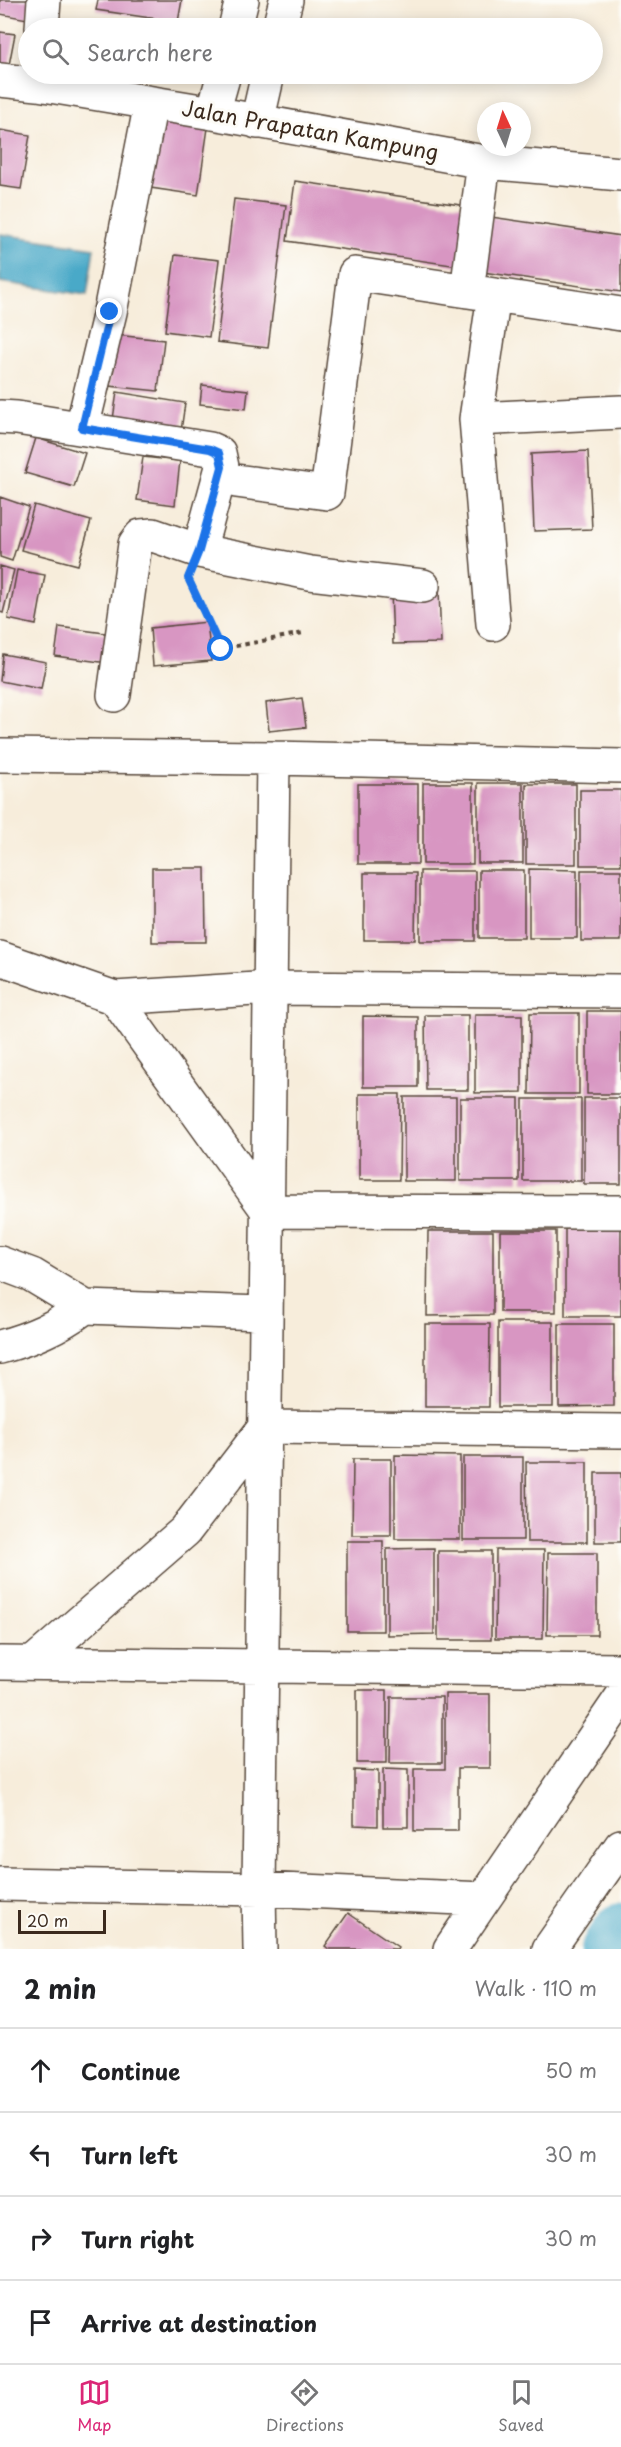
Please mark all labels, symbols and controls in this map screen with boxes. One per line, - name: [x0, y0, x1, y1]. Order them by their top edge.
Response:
- search box: [18, 18, 603, 84]
- icon: search: [39, 35, 72, 68]
- text: Search here: [87, 35, 213, 68]
- street label: Jalan Prapatan Kampung: [179, 91, 441, 167]
- north arrow: [477, 102, 531, 156]
- route end: [96, 298, 122, 324]
- route start: [207, 635, 233, 661]
- scale bar: [18, 1907, 106, 1934]
- text: 20 m: [27, 1908, 68, 1932]
- text: 2 min: [24, 1969, 97, 2008]
- text: Walk · 110 m: [475, 1973, 597, 2003]
- icon: ahead: [24, 2054, 57, 2087]
- text: Continue: [81, 2054, 180, 2087]
- text: 50 m: [545, 2055, 597, 2085]
- icon: left: [24, 2138, 57, 2171]
- text: Turn left: [81, 2138, 178, 2171]
- text: 30 m: [544, 2139, 597, 2169]
- icon: right: [24, 2222, 57, 2255]
- text: Turn right: [81, 2222, 194, 2255]
- text: 30 m: [544, 2223, 597, 2253]
- icon: arrive: [24, 2306, 57, 2339]
- text: Arrive at destination: [81, 2306, 317, 2339]
- tab: Map: [77, 2376, 111, 2436]
- tab: Directions: [266, 2376, 344, 2436]
- tab: Saved: [498, 2376, 544, 2436]

